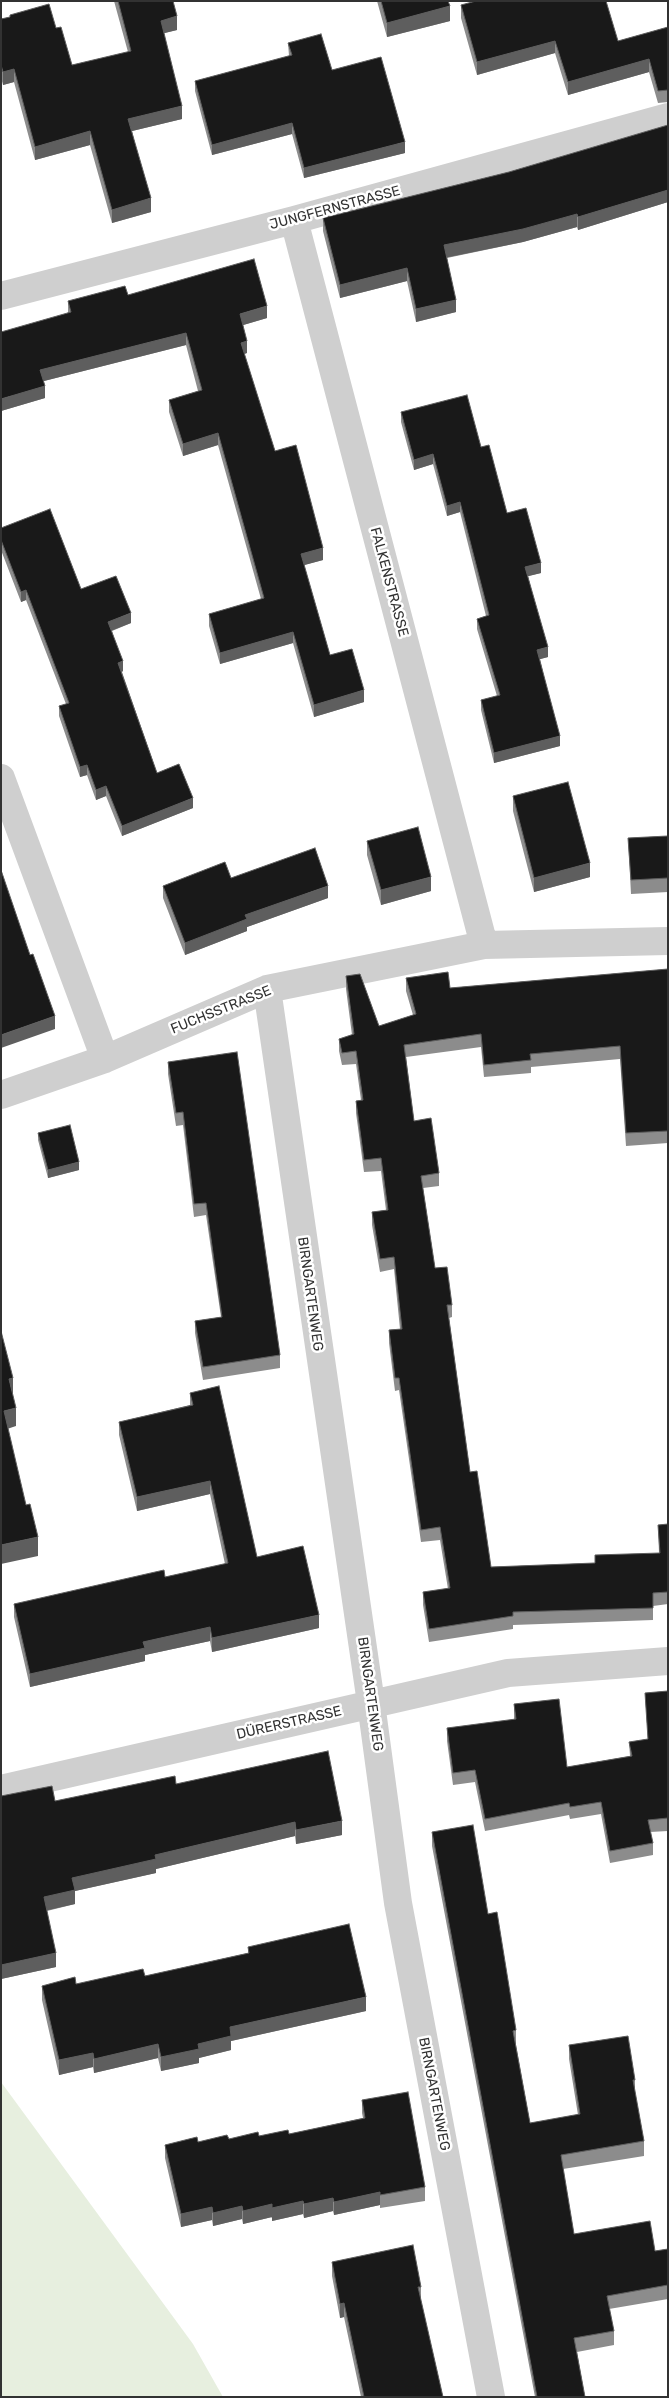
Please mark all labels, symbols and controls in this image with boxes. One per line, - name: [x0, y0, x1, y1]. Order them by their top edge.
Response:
- street label: JUNGFERNSTRASSE: [268, 182, 402, 234]
- street label: FALKENSTRASSE: [366, 526, 412, 638]
- street label: FUCHSSTRASSE: [168, 982, 274, 1038]
- street label: BIRNGARTENWEG: [294, 1236, 326, 1352]
- street label: BIRNGARTENWEG: [354, 1636, 386, 1752]
- street label: DÜRERSTRASSE: [235, 1703, 343, 1743]
- street label: BIRNGARTENWEG: [415, 2036, 453, 2152]

